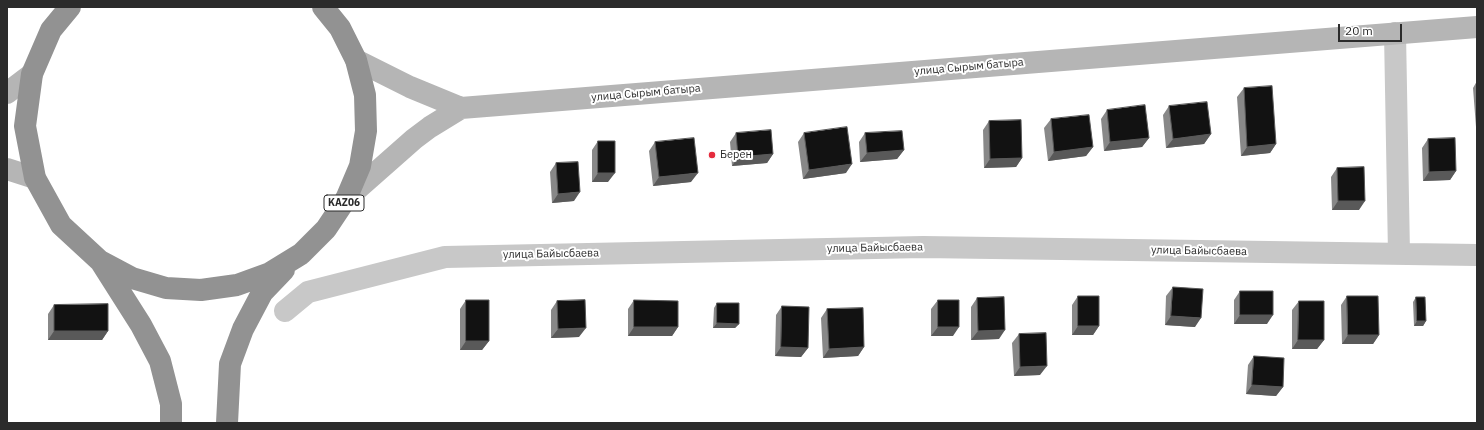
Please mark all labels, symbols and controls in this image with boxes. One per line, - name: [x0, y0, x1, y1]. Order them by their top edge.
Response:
- scale bar: [1340, 16, 1404, 42]
- text: 20 m: [1345, 23, 1373, 38]
- street label: улица Сырым батыра: [914, 56, 1024, 78]
- street label: улица Сырым батыра: [591, 82, 701, 104]
- place label: Берен: [720, 148, 752, 162]
- marker: Берен: [707, 150, 717, 160]
- road number: KАZ06: [324, 195, 364, 211]
- street label: улица Байысбаева: [827, 241, 923, 255]
- street label: улица Байысбаева: [1151, 244, 1247, 258]
- street label: улица Байысбаева: [503, 247, 599, 261]

